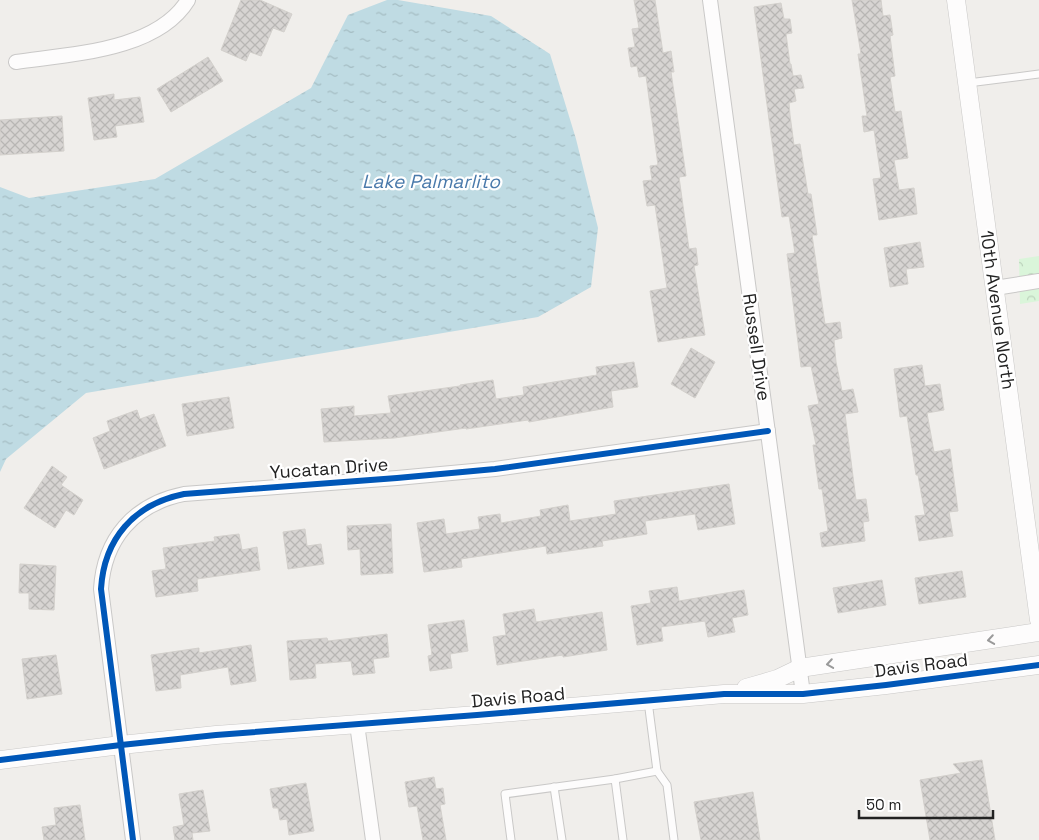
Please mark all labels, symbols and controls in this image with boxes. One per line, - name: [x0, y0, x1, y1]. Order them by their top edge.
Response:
- water label: Lake Palmarlito: [362, 169, 501, 194]
- street label: 10th Avenue North: [975, 229, 1021, 391]
- street label: Russell Drive: [738, 292, 776, 402]
- street label: Yucatan Drive: [269, 452, 389, 484]
- one-way arrow: [986, 634, 995, 644]
- street label: Davis Road: [873, 648, 969, 682]
- one-way arrow: [826, 658, 834, 668]
- street label: Davis Road: [470, 681, 566, 713]
- scale bar: [859, 788, 993, 820]
- text: 50 m: [866, 795, 901, 814]

